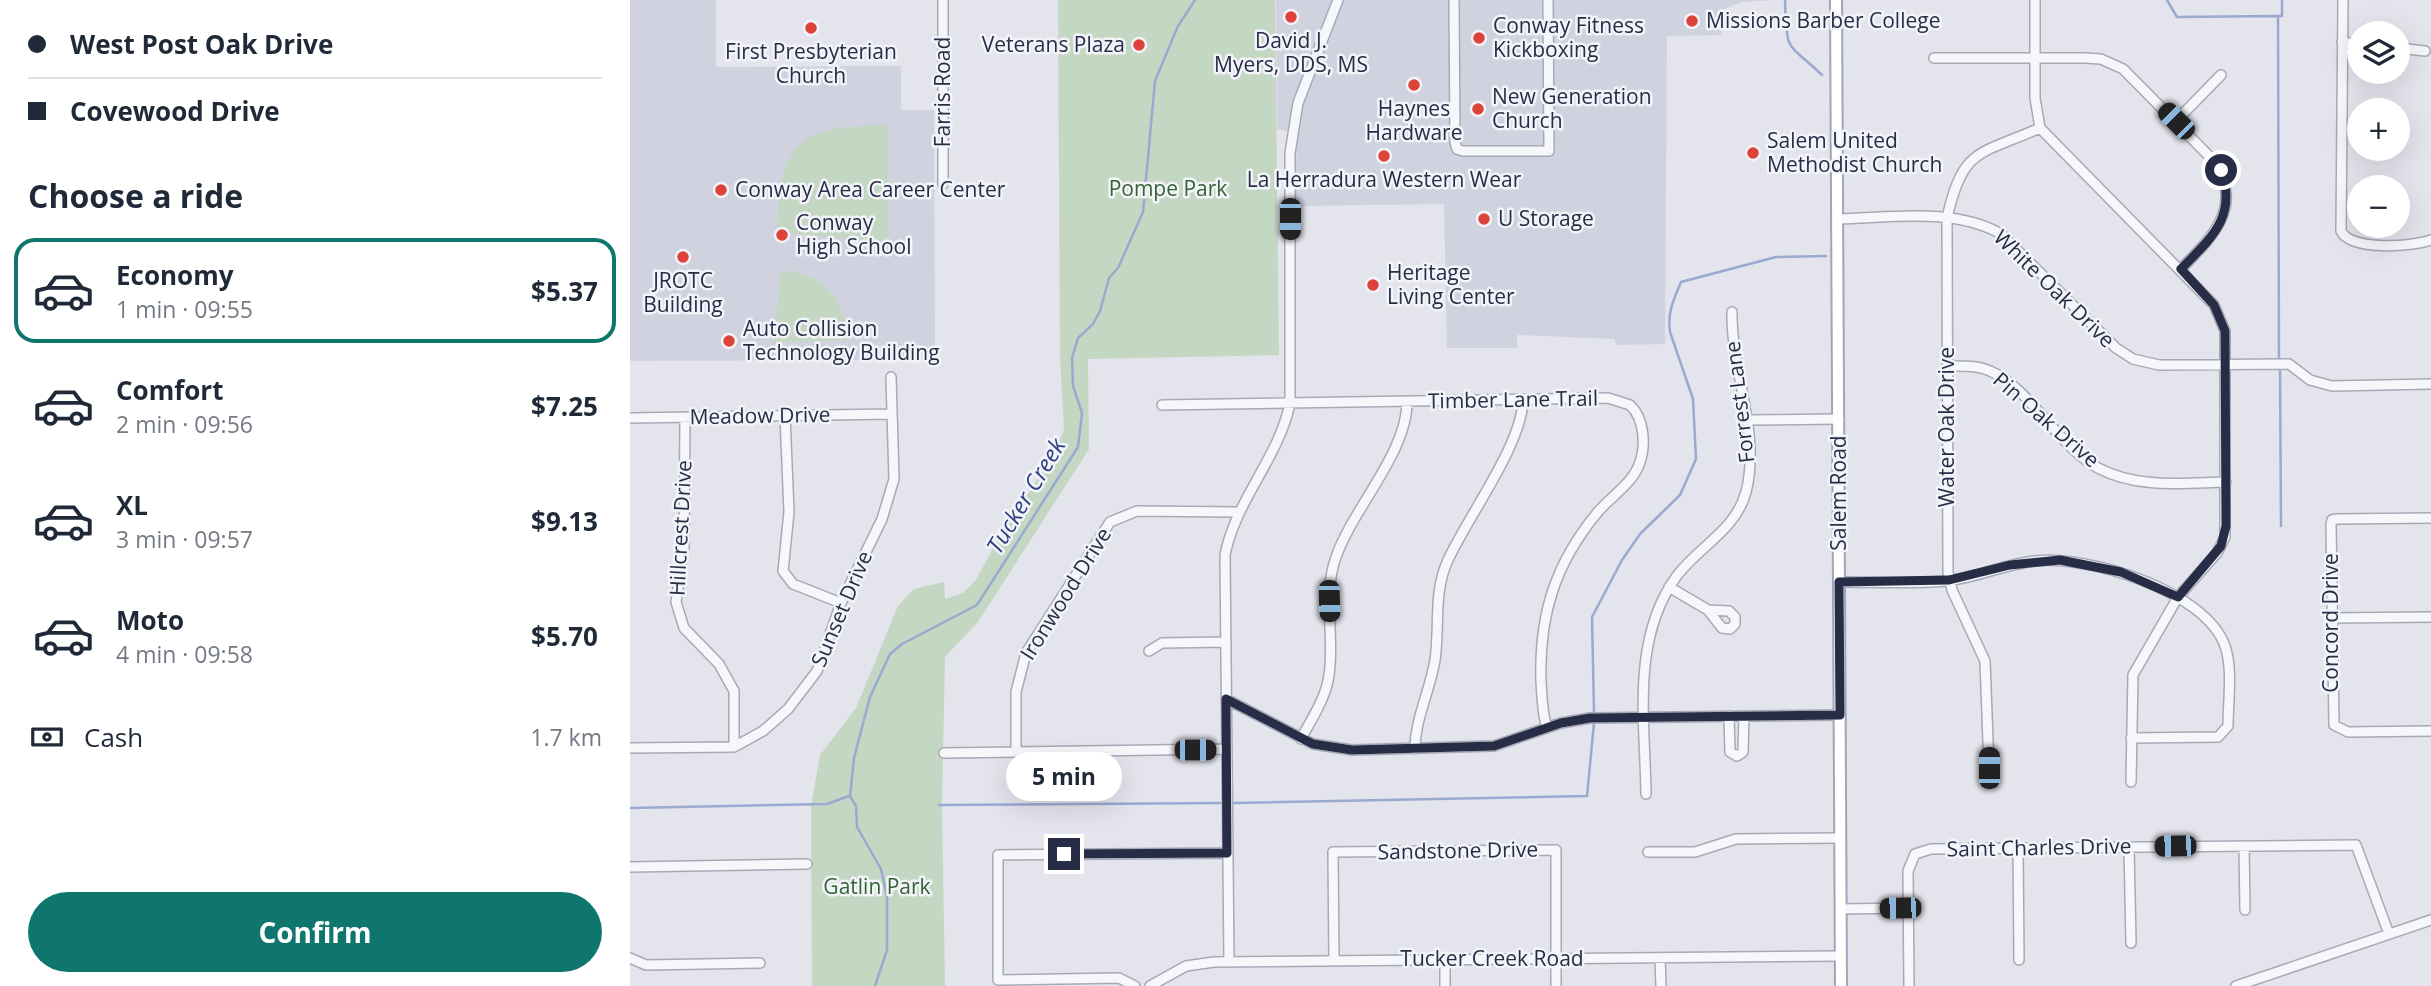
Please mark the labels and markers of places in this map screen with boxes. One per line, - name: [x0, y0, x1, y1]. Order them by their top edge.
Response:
- place label: Missions Barber College: [1706, 6, 1940, 34]
- marker: David J. Myers, DDS, MS: [1283, 9, 1299, 25]
- place label: Conway Fitness Kickboxing: [1493, 11, 1644, 63]
- marker: Missions Barber College: [1684, 13, 1700, 29]
- marker: First Presbyterian Church: [803, 20, 819, 36]
- place label: David J. Myers, DDS, MS: [1214, 26, 1368, 78]
- place label: Veterans Plaza: [982, 30, 1125, 58]
- marker: Conway Fitness Kickboxing: [1471, 30, 1487, 46]
- place label: First Presbyterian Church: [725, 37, 897, 89]
- marker: Veterans Plaza: [1131, 37, 1147, 53]
- marker: Haynes Hardware: [1406, 77, 1422, 93]
- place label: New Generation Church: [1492, 82, 1652, 134]
- place label: Haynes Hardware: [1366, 94, 1462, 146]
- marker: New Generation Church: [1470, 101, 1486, 117]
- place label: Salem United Methodist Church: [1767, 126, 1942, 178]
- marker: Salem United Methodist Church: [1745, 145, 1761, 161]
- marker: La Herradura Western Wear: [1376, 148, 1392, 164]
- place label: La Herradura Western Wear: [1247, 165, 1522, 193]
- place label: Conway Area Career Center: [735, 175, 1006, 203]
- marker: Conway Area Career Center: [713, 182, 729, 198]
- place label: U Storage: [1498, 204, 1594, 232]
- place label: Conway High School: [796, 208, 912, 260]
- marker: U Storage: [1476, 211, 1492, 227]
- marker: Conway High School: [774, 227, 790, 243]
- marker: JROTC Building: [675, 249, 691, 265]
- place label: Heritage Living Center: [1387, 258, 1515, 310]
- place label: JROTC Building: [643, 266, 723, 318]
- marker: Heritage Living Center: [1365, 277, 1381, 293]
- place label: Auto Collision Technology Building: [743, 314, 940, 366]
- marker: Auto Collision Technology Building: [721, 333, 737, 349]

